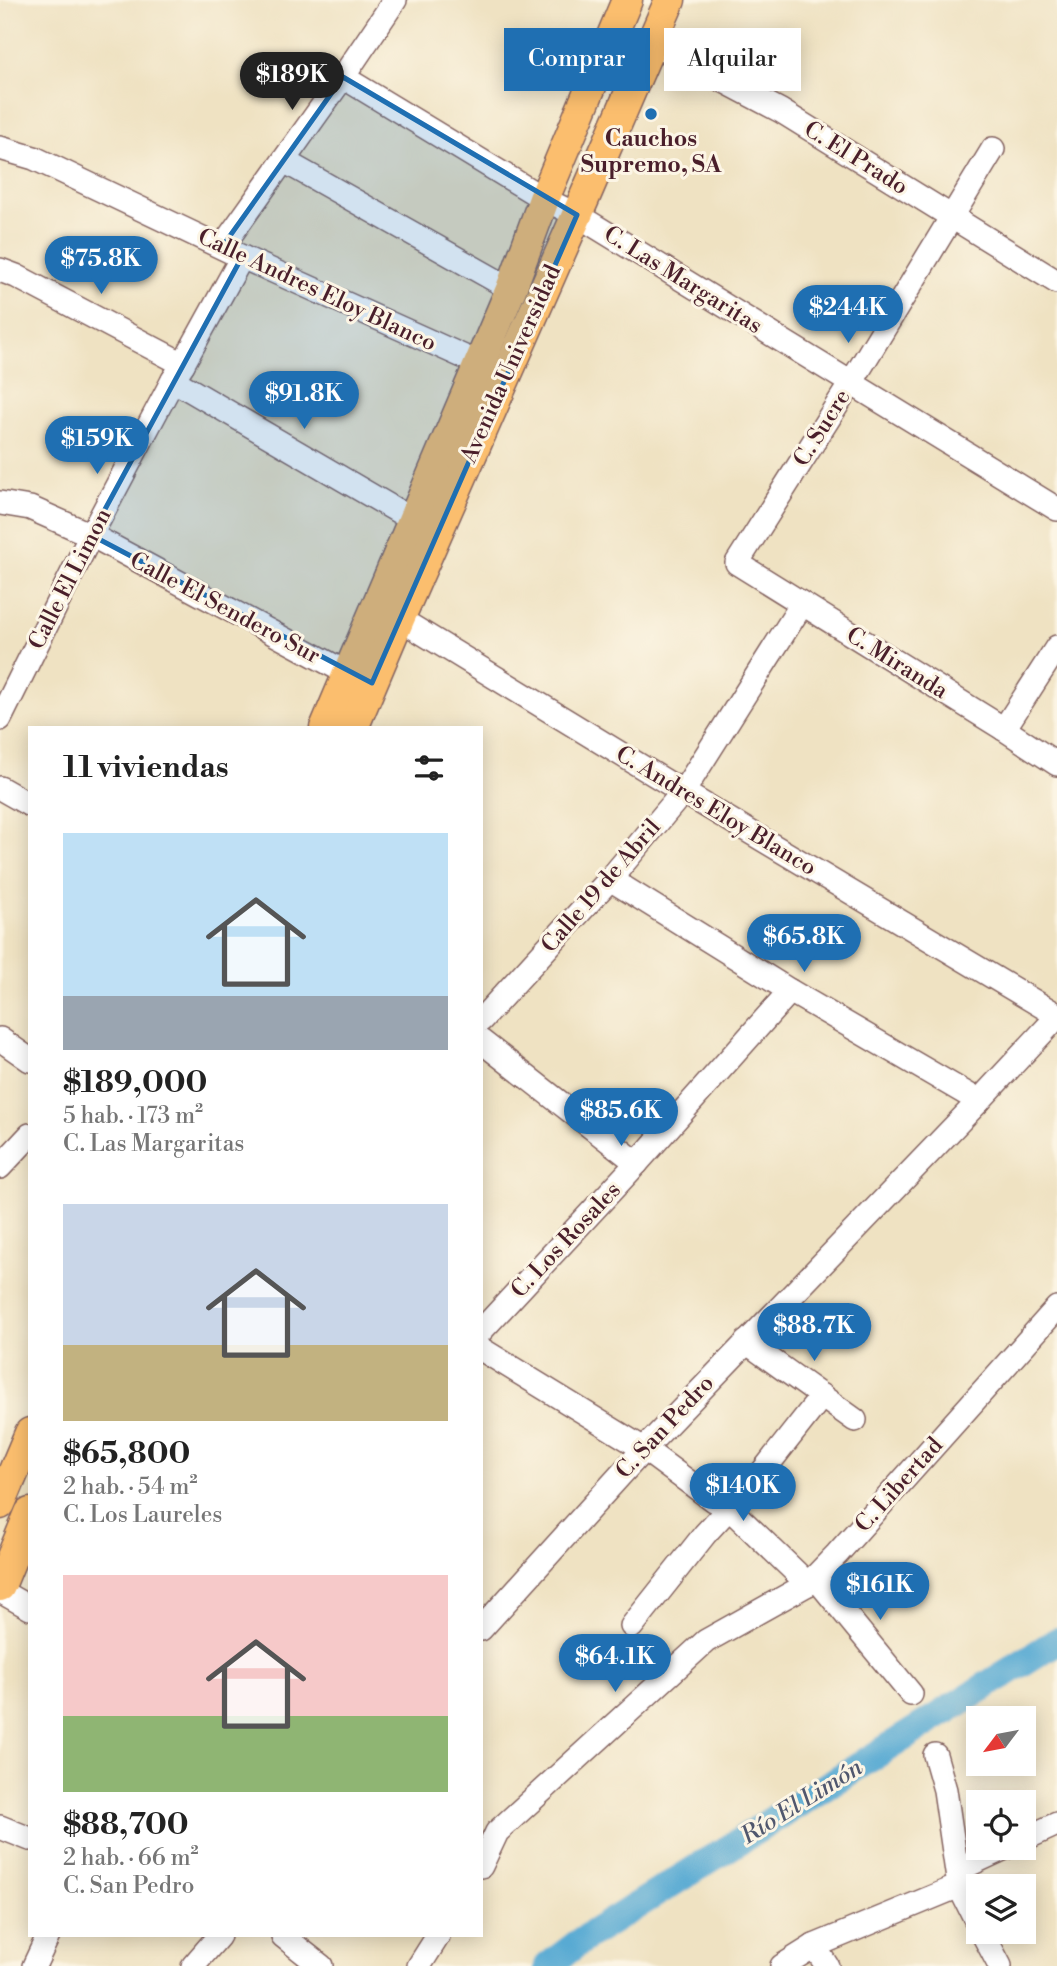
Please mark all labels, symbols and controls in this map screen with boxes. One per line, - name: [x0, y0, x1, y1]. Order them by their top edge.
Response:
- chip: Comprar: [504, 28, 650, 91]
- chip: Alquilar: [664, 28, 801, 91]
- pin: $189K: [243, 52, 341, 112]
- text: $189K: [256, 61, 328, 89]
- marker: Cauchos Supremo, SA: [643, 106, 659, 122]
- street label: C. El Prado: [799, 115, 913, 201]
- place label: Cauchos Supremo, SA: [581, 125, 722, 179]
- street label: C. Las Margaritas: [599, 220, 767, 340]
- street label: Calle Andres Eloy Blanco: [193, 222, 441, 358]
- pin: $75.8K: [44, 236, 158, 296]
- text: $75.8K: [61, 245, 141, 273]
- street label: Avenida Universidad: [454, 261, 567, 468]
- pin: $244K: [799, 286, 897, 345]
- text: $244K: [809, 294, 887, 322]
- pin: $91.8K: [247, 372, 361, 431]
- text: $91.8K: [265, 380, 343, 408]
- street label: C. Sucre: [787, 384, 857, 472]
- pin: $159K: [48, 416, 146, 476]
- text: $159K: [61, 425, 133, 453]
- street label: Calle El Limon: [22, 504, 118, 654]
- street label: Calle El Sendero Sur: [125, 546, 325, 670]
- street label: C. Miranda: [841, 621, 953, 705]
- street label: C. Andres Eloy Blanco: [611, 740, 821, 882]
- text: 11 viviendas: [63, 749, 229, 787]
- icon: filters: [410, 749, 448, 787]
- street label: Calle 19 de Abril: [535, 813, 667, 959]
- icon: home: [193, 879, 319, 1005]
- pin: $65.8K: [747, 914, 861, 974]
- text: $65.8K: [763, 923, 845, 951]
- text: $189,000: [63, 1064, 207, 1102]
- pin: $85.6K: [564, 1088, 678, 1148]
- text: $85.6K: [580, 1097, 662, 1125]
- text: 5 hab. · 173 m²: [63, 1102, 203, 1130]
- text: C. Las Margaritas: [63, 1130, 244, 1158]
- street label: C. Los Rosales: [505, 1176, 627, 1304]
- icon: home: [193, 1250, 319, 1376]
- pin: $88.7K: [757, 1304, 871, 1363]
- text: $88.7K: [773, 1312, 855, 1340]
- street label: C. San Pedro: [610, 1369, 720, 1485]
- street label: C. Libertad: [849, 1432, 949, 1538]
- text: $65,800: [63, 1435, 190, 1473]
- pin: $140K: [694, 1464, 792, 1523]
- text: $140K: [706, 1472, 780, 1500]
- text: 2 hab. · 54 m²: [63, 1473, 198, 1501]
- text: C. Los Laureles: [63, 1501, 222, 1529]
- pin: $161K: [831, 1562, 929, 1622]
- text: $161K: [846, 1571, 914, 1599]
- icon: home: [193, 1621, 319, 1747]
- pin: $64.1K: [558, 1634, 672, 1694]
- text: $64.1K: [575, 1643, 655, 1671]
- north arrow: [966, 1706, 1036, 1776]
- map controls: [966, 1706, 1036, 1944]
- water label: Río El Limón: [735, 1752, 869, 1852]
- button: locate: [966, 1790, 1036, 1860]
- text: $88,700: [63, 1806, 189, 1844]
- text: 2 hab. · 66 m²: [63, 1844, 199, 1872]
- text: C. San Pedro: [63, 1872, 194, 1900]
- button: layers: [966, 1874, 1036, 1944]

